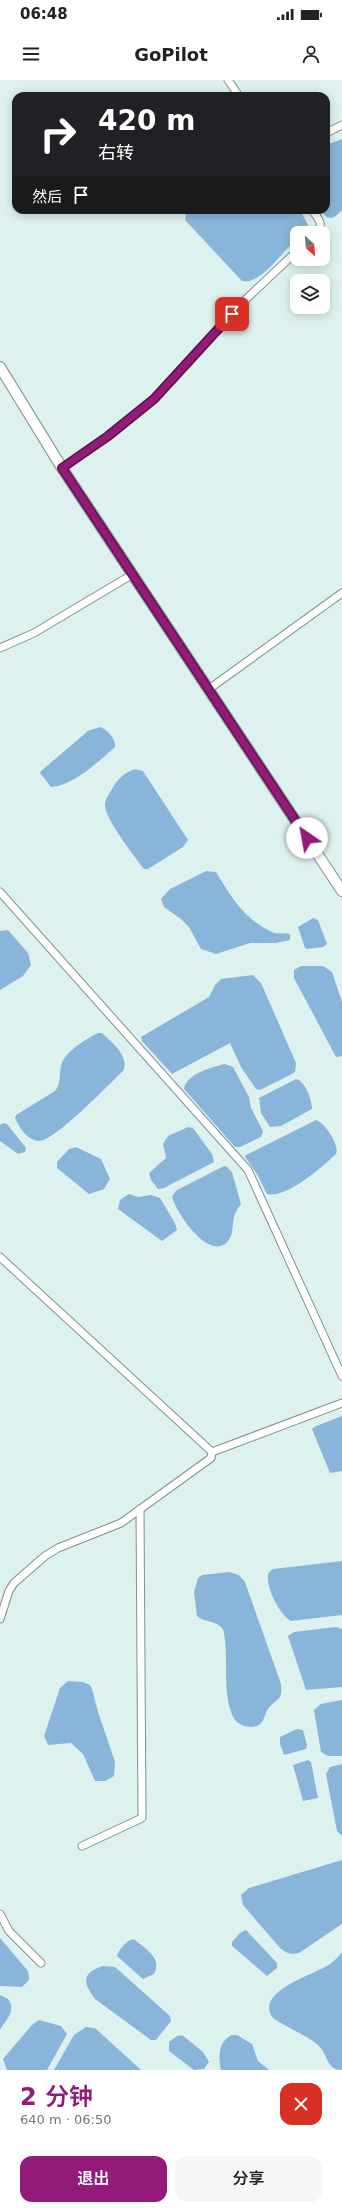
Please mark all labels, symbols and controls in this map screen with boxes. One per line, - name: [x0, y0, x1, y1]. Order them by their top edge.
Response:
- text: 06:48: [20, 5, 68, 23]
- icon: menu: [20, 43, 42, 65]
- icon: person: [300, 43, 322, 65]
- text: GoPilot: [134, 44, 208, 65]
- text: 420 m: [98, 104, 195, 137]
- icon: right: [32, 108, 84, 160]
- text: 右转: [98, 142, 134, 163]
- icon: arrive: [70, 184, 92, 206]
- text: 然后: [32, 188, 62, 206]
- north arrow: [290, 226, 330, 266]
- map controls: [290, 226, 330, 314]
- button: layers: [290, 274, 330, 314]
- pin: [215, 297, 249, 331]
- icon: arrive: [221, 303, 243, 325]
- position arrow: [286, 817, 328, 859]
- text: 2 分钟: [20, 2083, 93, 2111]
- button: close: [280, 2083, 322, 2125]
- text: 640 m · 06:50: [20, 2112, 111, 2127]
- button: 退出: [20, 2156, 167, 2202]
- button: 分享: [175, 2156, 322, 2202]

